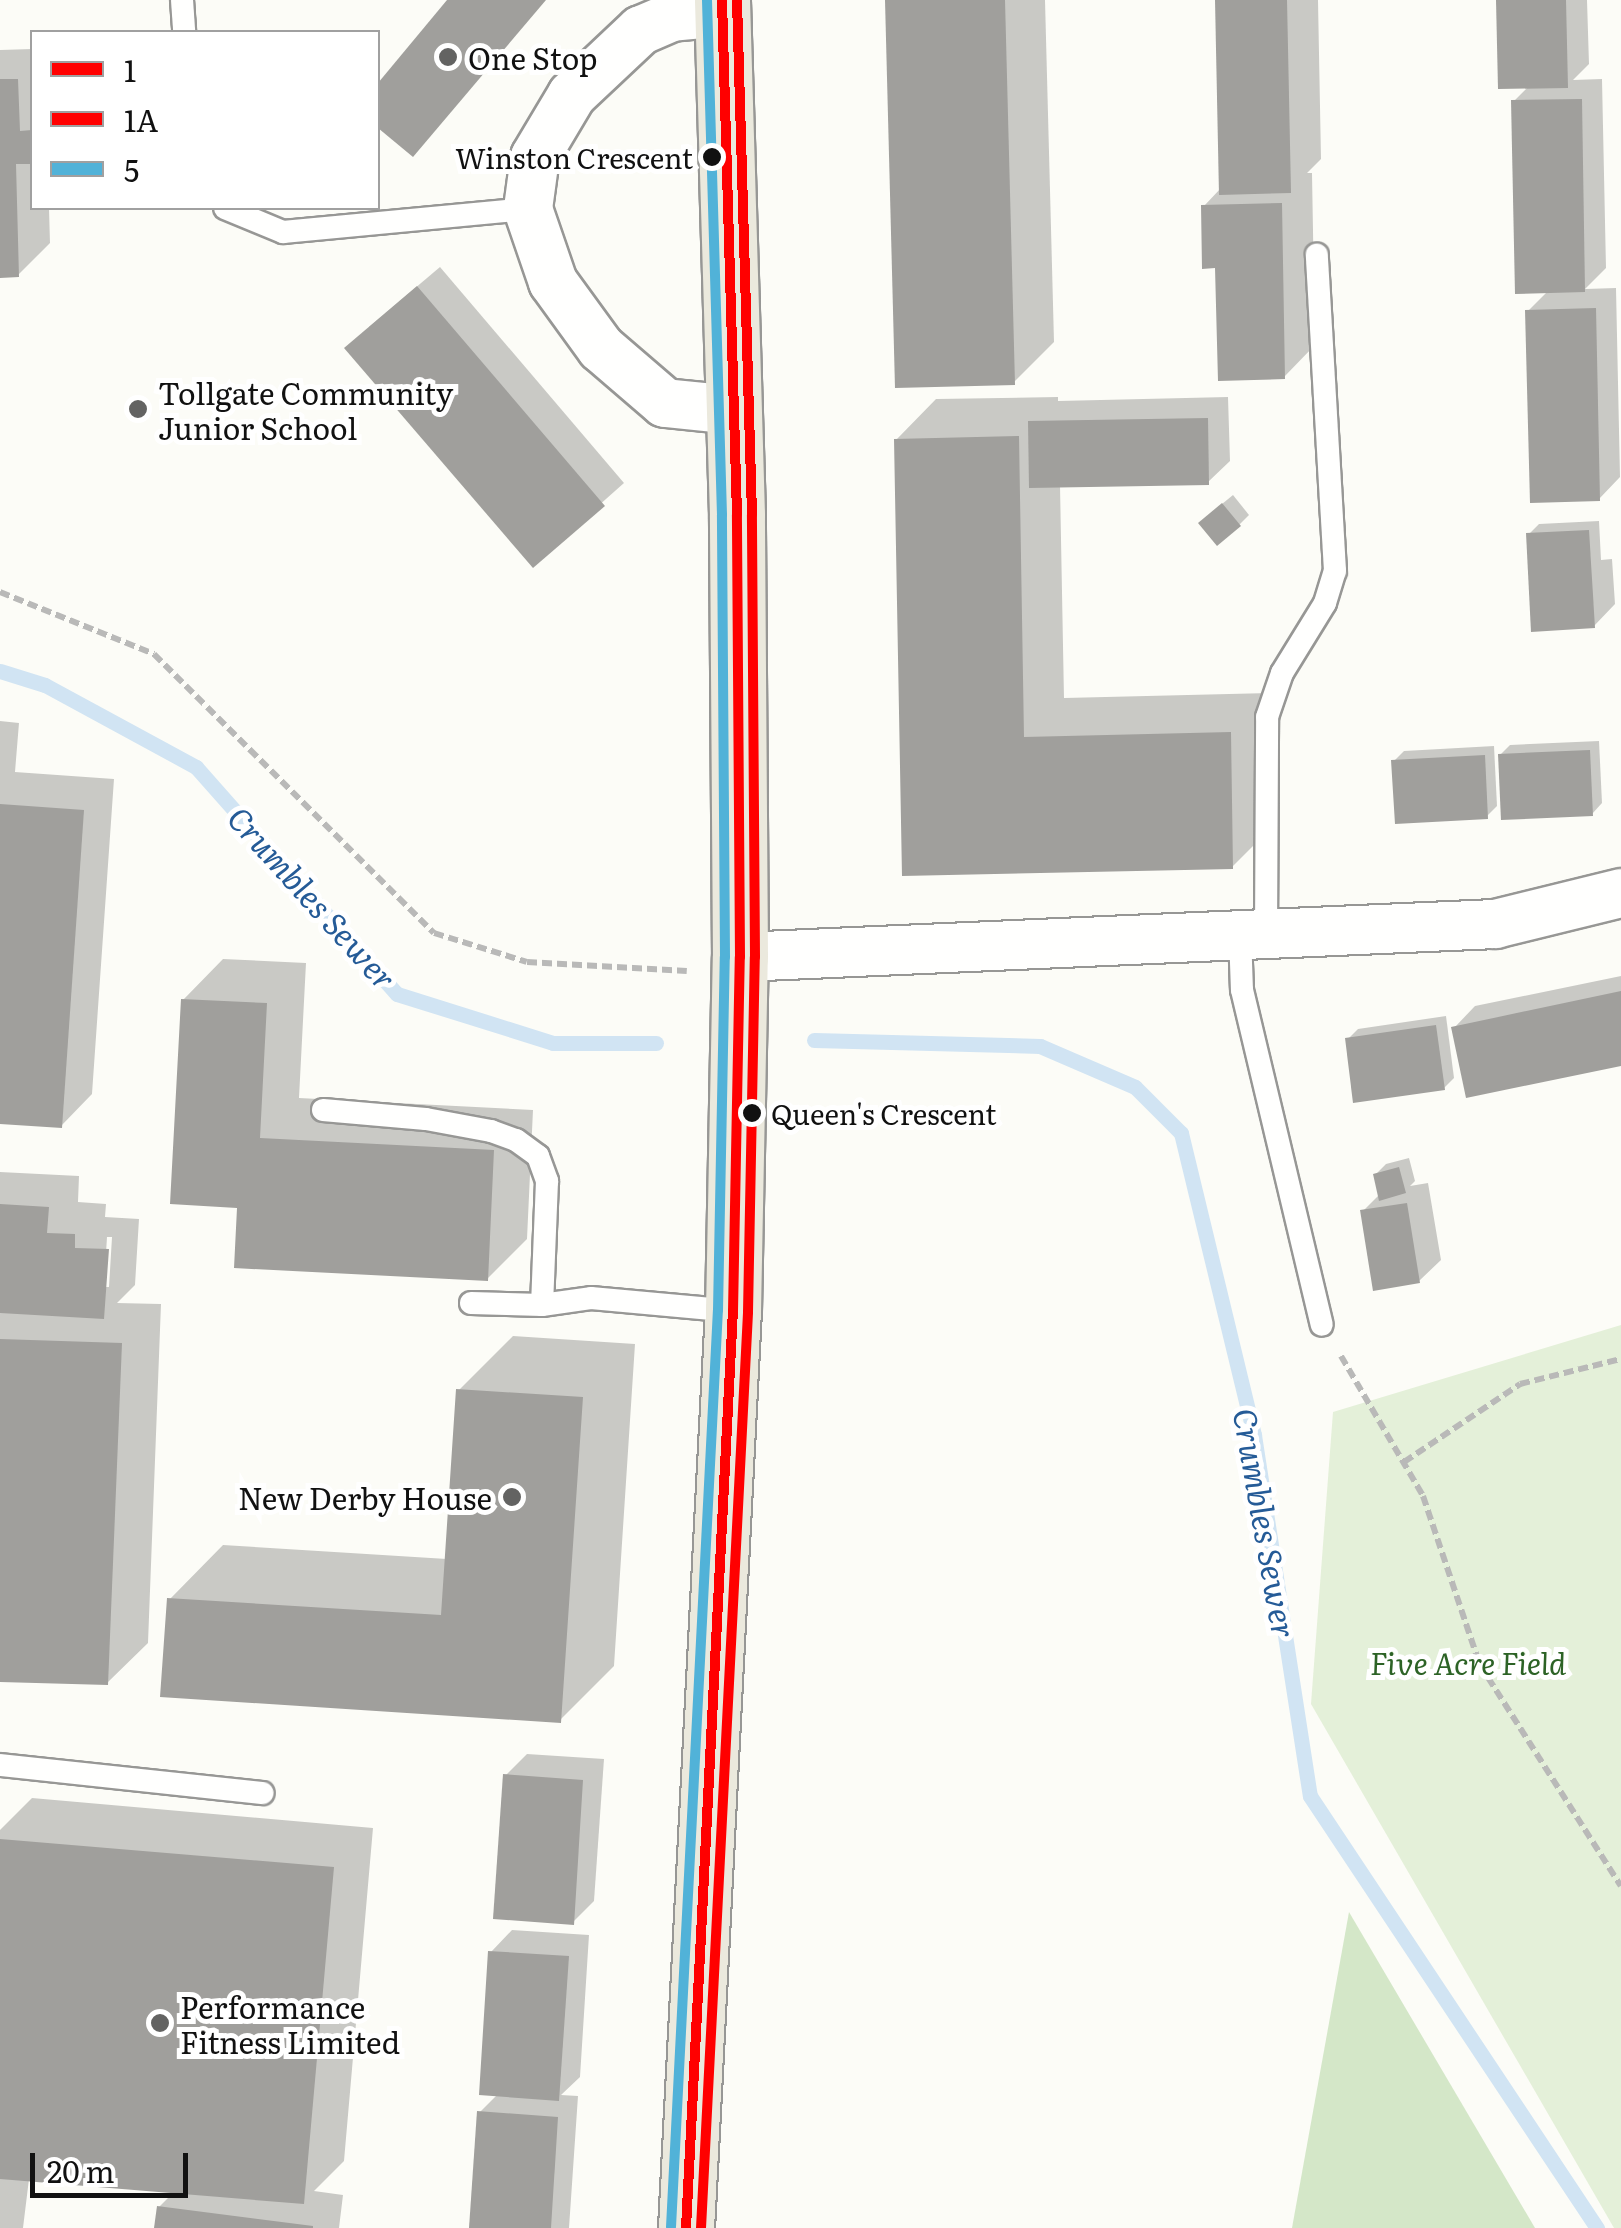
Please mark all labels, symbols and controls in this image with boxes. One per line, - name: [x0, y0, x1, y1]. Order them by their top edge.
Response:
- legend: [30, 30, 380, 210]
- place label: One Stop: [468, 39, 597, 75]
- marker: One Stop: [437, 46, 459, 68]
- text: 1: [124, 47, 136, 91]
- text: 1A: [124, 97, 158, 141]
- place label: Winston Crescent: [455, 140, 693, 174]
- text: 5: [124, 147, 139, 191]
- marker: Winston Crescent: [702, 147, 722, 167]
- place label: Tollgate Community Junior School: [158, 374, 453, 444]
- marker: Tollgate Community Junior School: [127, 398, 149, 420]
- water label: Crumbles Sewer: [221, 798, 405, 996]
- place label: Queen's Crescent: [771, 1096, 997, 1130]
- marker: Queen's Crescent: [742, 1103, 762, 1123]
- water label: Crumbles Sewer: [1227, 1405, 1305, 1641]
- place label: New Derby House: [238, 1479, 492, 1515]
- marker: New Derby House: [501, 1486, 523, 1508]
- park label: Five Acre Field: [1370, 1644, 1566, 1680]
- place label: Performance Fitness Limited: [180, 1988, 400, 2058]
- marker: Performance Fitness Limited: [149, 2012, 171, 2034]
- scale bar: [35, 2133, 192, 2195]
- text: 20 m: [47, 2148, 115, 2192]

